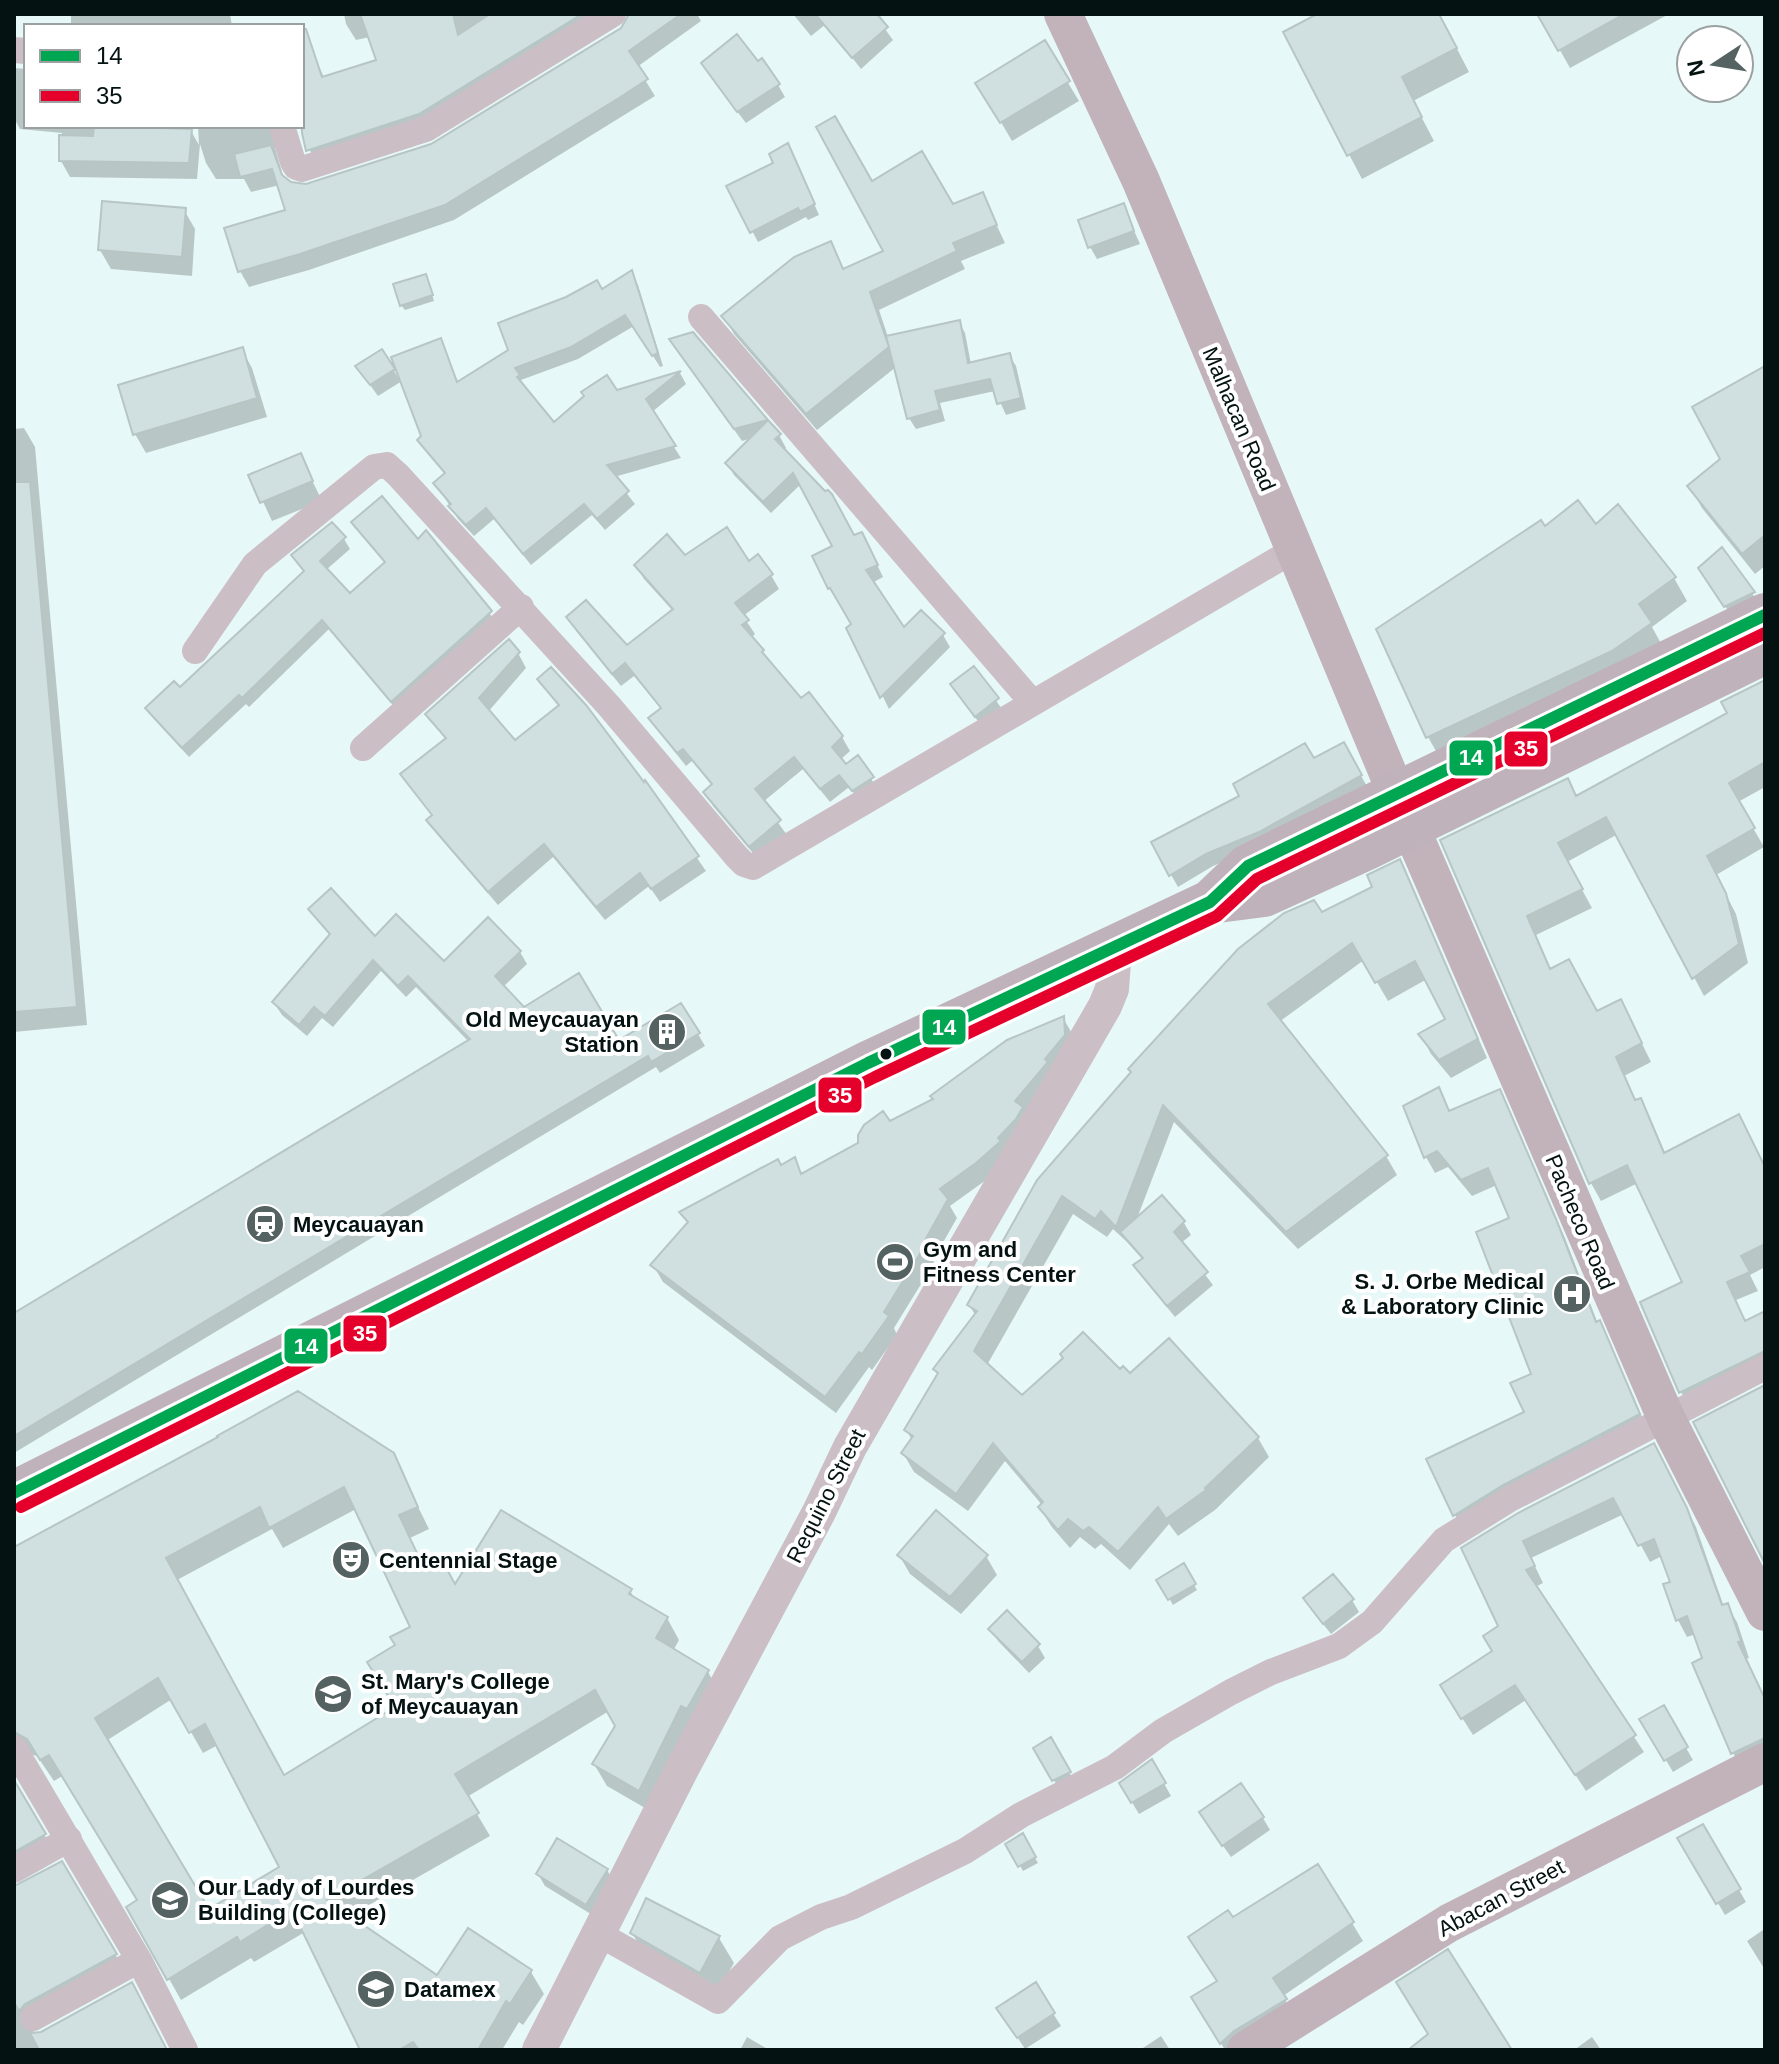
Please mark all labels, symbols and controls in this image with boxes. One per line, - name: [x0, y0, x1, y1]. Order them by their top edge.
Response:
- legend: [24, 24, 304, 128]
- north arrow: [1675, 24, 1755, 104]
- text: 14: [96, 42, 123, 69]
- text: N: [1682, 58, 1710, 78]
- text: 35: [96, 82, 123, 109]
- street label: Malhacan Road: [1197, 343, 1281, 495]
- line badge: 35: [1503, 730, 1549, 768]
- text: 35: [1514, 736, 1538, 761]
- line badge: 14: [1448, 739, 1494, 777]
- text: 14: [1459, 745, 1484, 770]
- place label: Old Meycauayan Station: [465, 1007, 639, 1057]
- line badge: 14: [921, 1008, 967, 1046]
- building icon: Old Meycauayan Station: [646, 1011, 688, 1053]
- text: 14: [932, 1015, 957, 1040]
- unlabelled marker: [878, 1046, 894, 1062]
- line badge: 35: [817, 1076, 863, 1114]
- text: 35: [828, 1083, 852, 1108]
- street label: Pacheco Road: [1540, 1151, 1620, 1293]
- station icon: Meycauayan: [244, 1203, 286, 1245]
- place label: Meycauayan: [293, 1212, 424, 1237]
- place label: Gym and Fitness Center: [923, 1237, 1076, 1287]
- sports icon: Gym and Fitness Center: [874, 1241, 916, 1283]
- place label: S. J. Orbe Medical & Laboratory Clinic: [1341, 1269, 1544, 1319]
- hospital icon: S. J. Orbe Medical & Laboratory Clinic: [1551, 1273, 1593, 1315]
- line badge: 35: [342, 1314, 388, 1353]
- text: 35: [353, 1321, 377, 1346]
- line badge: 14: [283, 1327, 329, 1365]
- text: 14: [294, 1334, 319, 1359]
- street label: Requino Street: [782, 1425, 870, 1567]
- theatre icon: Centennial Stage: [330, 1539, 372, 1581]
- place label: Centennial Stage: [379, 1548, 557, 1573]
- place label: St. Mary's College of Meycauayan: [361, 1669, 550, 1719]
- school or university icon: St. Mary's College of Meycauayan: [312, 1673, 354, 1715]
- street label: Abacan Street: [1434, 1854, 1568, 1942]
- place label: Our Lady of Lourdes Building (College): [198, 1875, 414, 1925]
- school or university icon: Our Lady of Lourdes Building (College): [149, 1879, 191, 1921]
- school or university icon: Datamex: [355, 1968, 397, 2010]
- place label: Datamex: [404, 1977, 496, 2002]

